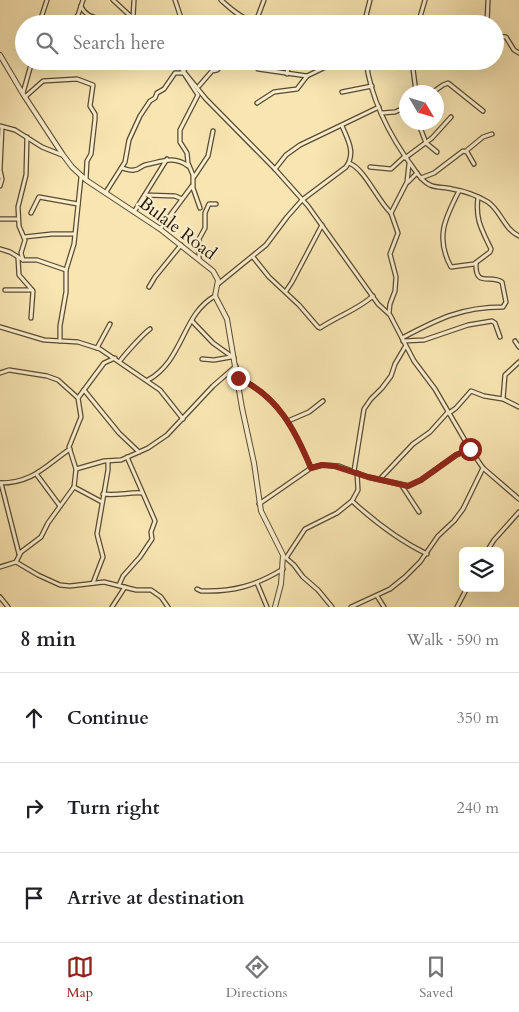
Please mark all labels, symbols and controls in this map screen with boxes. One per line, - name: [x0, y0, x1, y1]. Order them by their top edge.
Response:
- search box: [15, 15, 504, 70]
- icon: search: [33, 29, 61, 57]
- text: Search here: [73, 30, 165, 56]
- north arrow: [399, 85, 444, 130]
- street label: Bulale Road: [134, 191, 222, 266]
- route end: [227, 367, 250, 390]
- route start: [459, 438, 482, 461]
- map controls: [459, 547, 504, 592]
- button: layers: [459, 547, 504, 592]
- text: 8 min: [20, 625, 76, 654]
- text: Walk · 590 m: [407, 629, 499, 651]
- icon: ahead: [20, 704, 48, 732]
- text: Continue: [67, 705, 149, 731]
- text: 350 m: [457, 707, 499, 729]
- icon: right: [20, 794, 48, 822]
- text: Turn right: [67, 795, 159, 821]
- text: 240 m: [457, 797, 499, 819]
- icon: arrive: [20, 884, 48, 912]
- text: Arrive at destination: [67, 885, 244, 911]
- tab: Map: [66, 953, 94, 1002]
- tab: Directions: [226, 953, 287, 1002]
- tab: Saved: [419, 953, 453, 1002]

